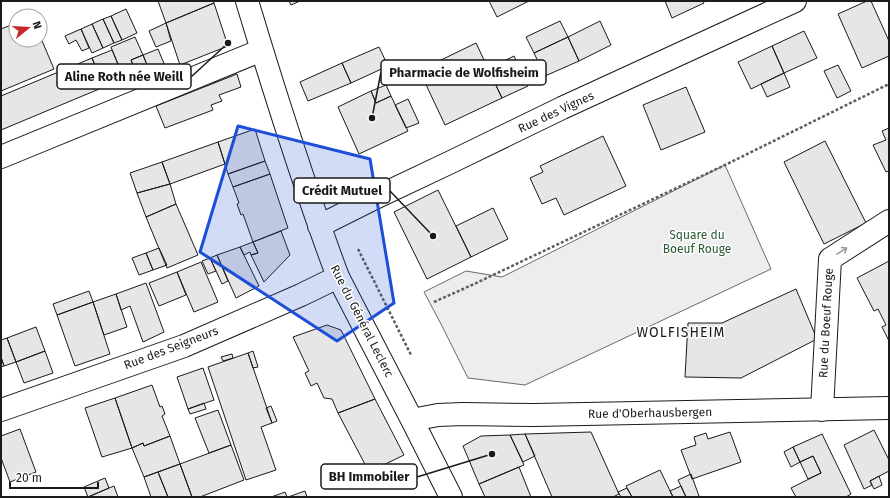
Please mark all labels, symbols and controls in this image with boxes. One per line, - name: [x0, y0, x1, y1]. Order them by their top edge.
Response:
- north arrow: [8, 8, 48, 48]
- text: N: [30, 20, 44, 31]
- callout: Pharmacie de Wolfisheim: [381, 60, 546, 85]
- callout: Aline Roth née Weill: [57, 64, 191, 89]
- text: Pharmacie de Wolfisheim: [389, 65, 539, 80]
- text: Aline Roth née Weill: [64, 69, 183, 84]
- street label: Rue des Vignes: [516, 88, 596, 136]
- callout: Crédit Mutuel: [294, 178, 390, 203]
- text: Crédit Mutuel: [302, 183, 382, 198]
- park label: Square du Boeuf Rouge: [663, 228, 731, 256]
- one-way arrow: [836, 247, 847, 256]
- street label: Rue du Général Leclerc: [328, 262, 397, 380]
- street label: Rue du Boeuf Rouge: [816, 268, 836, 378]
- street label: Rue des Seigneurs: [122, 323, 220, 372]
- district label: WOLFISHEIM: [637, 324, 725, 341]
- street label: Rue d'Oberhausbergen: [588, 405, 712, 421]
- scale bar: [10, 464, 98, 490]
- callout: BH Immobiler: [321, 464, 417, 489]
- text: BH Immobiler: [329, 469, 410, 484]
- text: 20 m: [16, 471, 42, 485]

